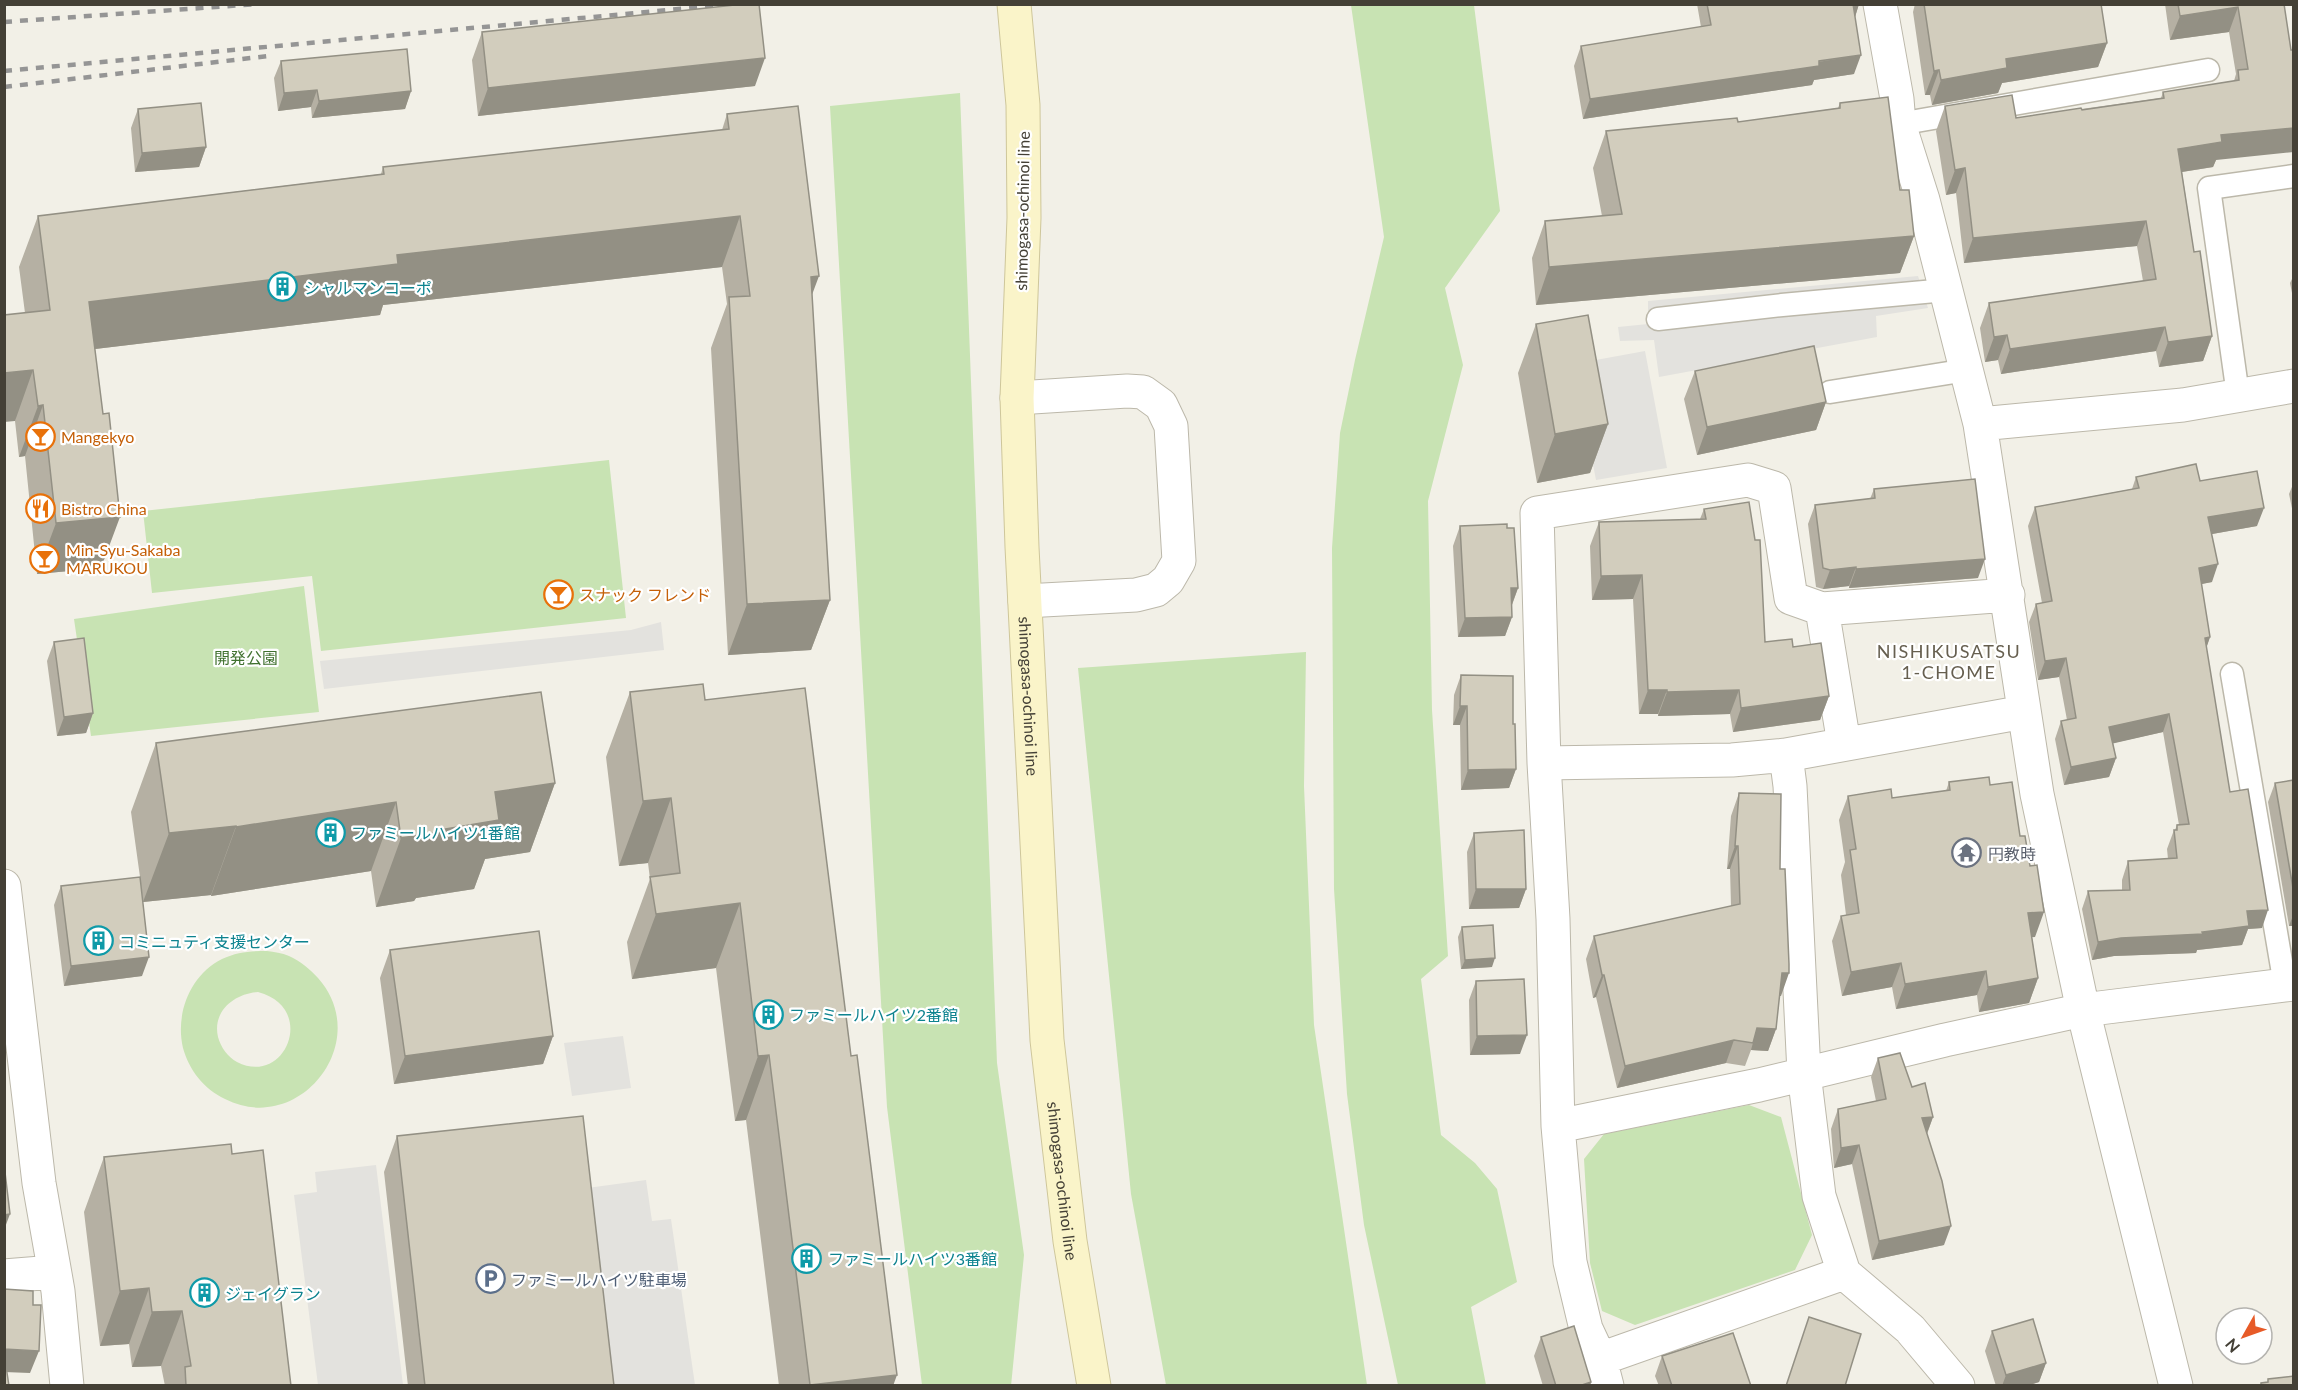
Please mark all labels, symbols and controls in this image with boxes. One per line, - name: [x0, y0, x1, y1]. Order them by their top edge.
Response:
- street label: shimogasa-ochinoi line: [1011, 131, 1033, 291]
- building icon: シャルマンコーポ: [267, 271, 299, 303]
- place label: シャルマンコーポ: [304, 278, 432, 297]
- bar icon: Mangekyo: [24, 420, 56, 452]
- place label: Mangekyo: [61, 427, 134, 446]
- restaurant icon: Bistro China: [24, 492, 56, 524]
- place label: Bistro China: [61, 499, 147, 518]
- place label: Min-Syu-Sakaba MARUKOU: [66, 540, 180, 577]
- bar icon: Min-Syu-Sakaba MARUKOU: [29, 542, 61, 574]
- bar icon: スナック フレンド: [542, 578, 574, 610]
- place label: スナック フレンド: [579, 585, 711, 604]
- street label: shimogasa-ochinoi line: [1016, 616, 1043, 776]
- district label: NISHIKUSATSU 1-CHOME: [1877, 640, 2021, 683]
- park label: 開発公園: [214, 648, 278, 667]
- building icon: ファミールハイツ1番館: [314, 816, 346, 848]
- place label: ファミールハイツ1番館: [351, 823, 520, 842]
- temple icon: 円教時: [1951, 837, 1983, 869]
- place label: 円教時: [1988, 844, 2036, 863]
- building icon: コミニュティ支援センター: [82, 925, 114, 957]
- place label: コミニュティ支援センター: [119, 932, 310, 951]
- building icon: ファミールハイツ2番館: [752, 998, 784, 1030]
- place label: ファミールハイツ2番館: [789, 1005, 958, 1024]
- street label: shimogasa-ochinoi line: [1045, 1100, 1083, 1261]
- building icon: ファミールハイツ3番館: [791, 1242, 823, 1274]
- place label: ファミールハイツ3番館: [828, 1249, 997, 1268]
- parking icon: ファミールハイツ駐車場: [474, 1263, 506, 1295]
- place label: ファミールハイツ駐車場: [511, 1270, 687, 1289]
- building icon: ジェイグラン: [188, 1277, 220, 1309]
- place label: ジェイグラン: [225, 1284, 321, 1303]
- north arrow: [2214, 1306, 2274, 1366]
- text: N: [2221, 1335, 2243, 1357]

